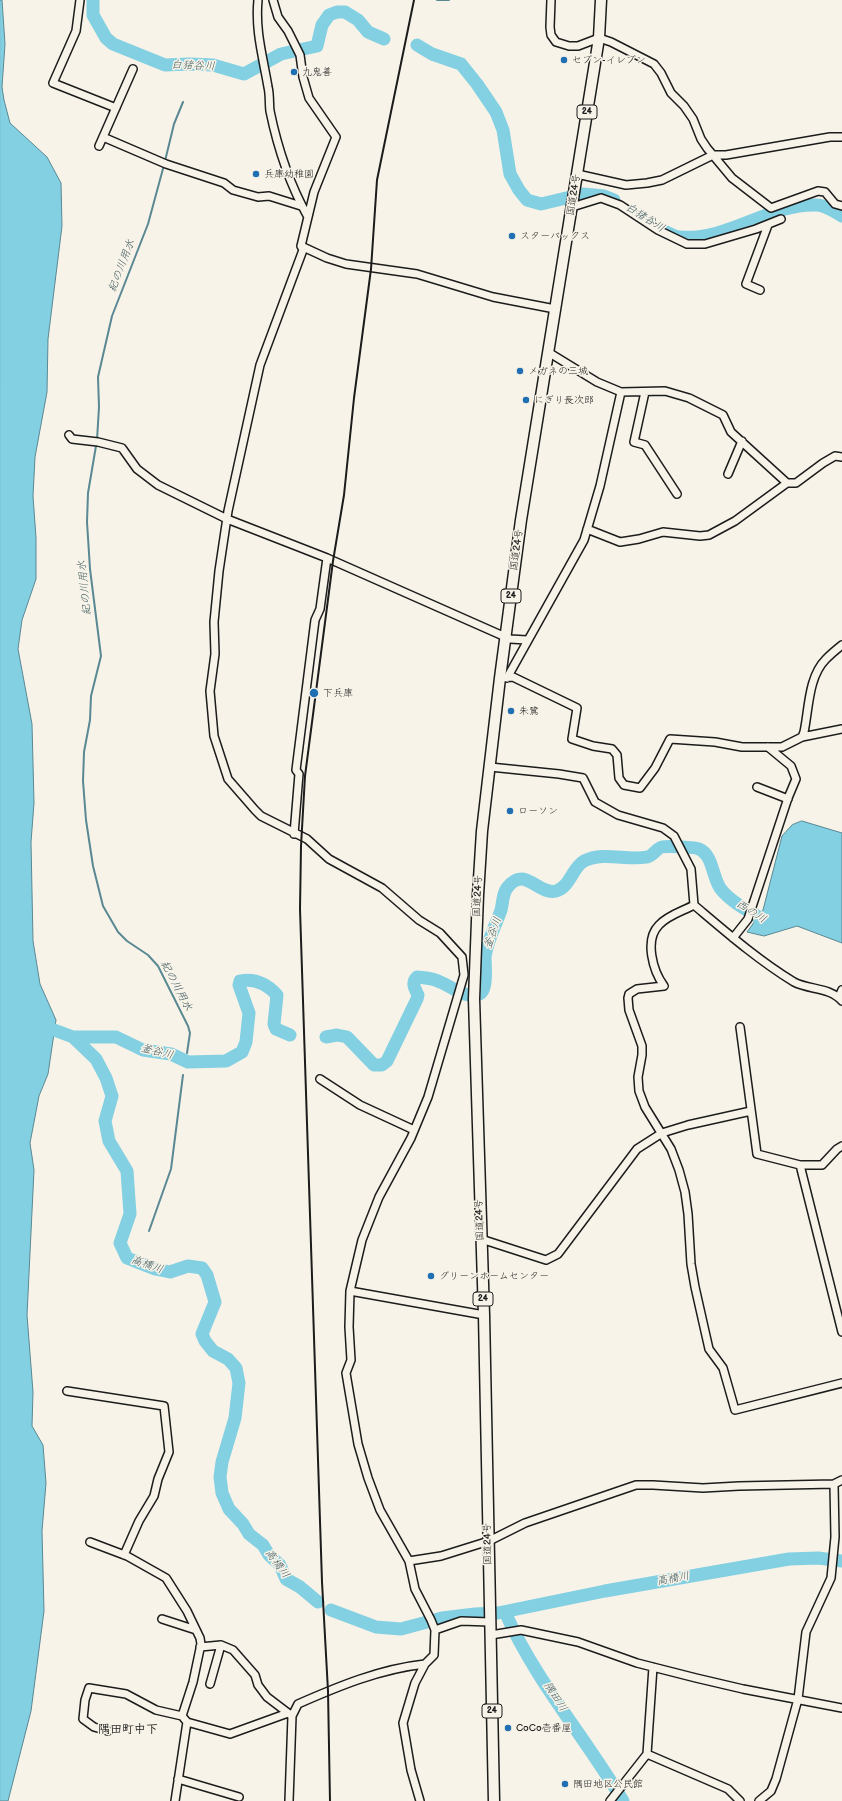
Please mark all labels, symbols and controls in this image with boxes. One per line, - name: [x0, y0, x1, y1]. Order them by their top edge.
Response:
- place label: セブン-イレブン: [572, 54, 646, 66]
- marker: セブン-イレブン: [559, 55, 569, 65]
- water label: 白猪谷川: [171, 59, 215, 73]
- place label: 九鬼善: [302, 66, 332, 78]
- marker: 九鬼善: [289, 67, 299, 77]
- road number: 24: [577, 105, 597, 119]
- place label: 兵庫幼稚園: [264, 168, 314, 180]
- marker: 兵庫幼稚園: [251, 169, 261, 179]
- street label: 国道24号: [565, 173, 583, 217]
- water label: 白猪谷川: [623, 201, 667, 235]
- place label: スターバックス: [520, 230, 590, 242]
- marker: スターバックス: [507, 231, 517, 241]
- water label: 紀の川用水: [106, 238, 138, 294]
- place label: メガネの三城: [528, 365, 588, 377]
- marker: メガネの三城: [515, 366, 525, 376]
- place label: にぎり長次郎: [534, 394, 594, 406]
- marker: にぎり長次郎: [521, 395, 531, 405]
- street label: 国道24号: [508, 528, 526, 572]
- water label: 紀の川用水: [76, 560, 94, 616]
- road number: 24: [501, 589, 521, 603]
- marker: 下兵庫: [308, 687, 320, 699]
- place label: 下兵庫: [323, 687, 353, 699]
- place label: 朱鷺: [519, 705, 539, 717]
- marker: 朱鷺: [506, 706, 516, 716]
- place label: ローソン: [518, 805, 558, 817]
- marker: ローソン: [505, 806, 515, 816]
- street label: 国道24号: [471, 875, 485, 917]
- water label: 西の川: [734, 898, 768, 926]
- water label: 釜谷川: [481, 915, 505, 951]
- water label: 紀の川用水: [157, 959, 195, 1013]
- water label: 釜谷川: [139, 1042, 175, 1062]
- street label: 国道24号: [473, 1199, 487, 1241]
- water label: 高橋川: [129, 1253, 165, 1277]
- place label: グリーンホームセンター: [439, 1270, 549, 1282]
- marker: グリーンホームセンター: [426, 1271, 436, 1281]
- road number: 24: [473, 1292, 493, 1306]
- street label: 国道24号: [482, 1523, 494, 1565]
- water label: 高橋川: [262, 1547, 292, 1581]
- water label: 高橋川: [656, 1570, 690, 1588]
- water label: 隅田川: [540, 1680, 570, 1714]
- road number: 24: [482, 1704, 502, 1718]
- place label: CoCo壱番屋: [516, 1722, 572, 1734]
- district label: 隅田町中下: [98, 1723, 158, 1737]
- marker: CoCo壱番屋: [503, 1723, 513, 1733]
- place label: 隅田地区公民館: [573, 1778, 643, 1790]
- marker: 隅田地区公民館: [560, 1779, 570, 1789]

